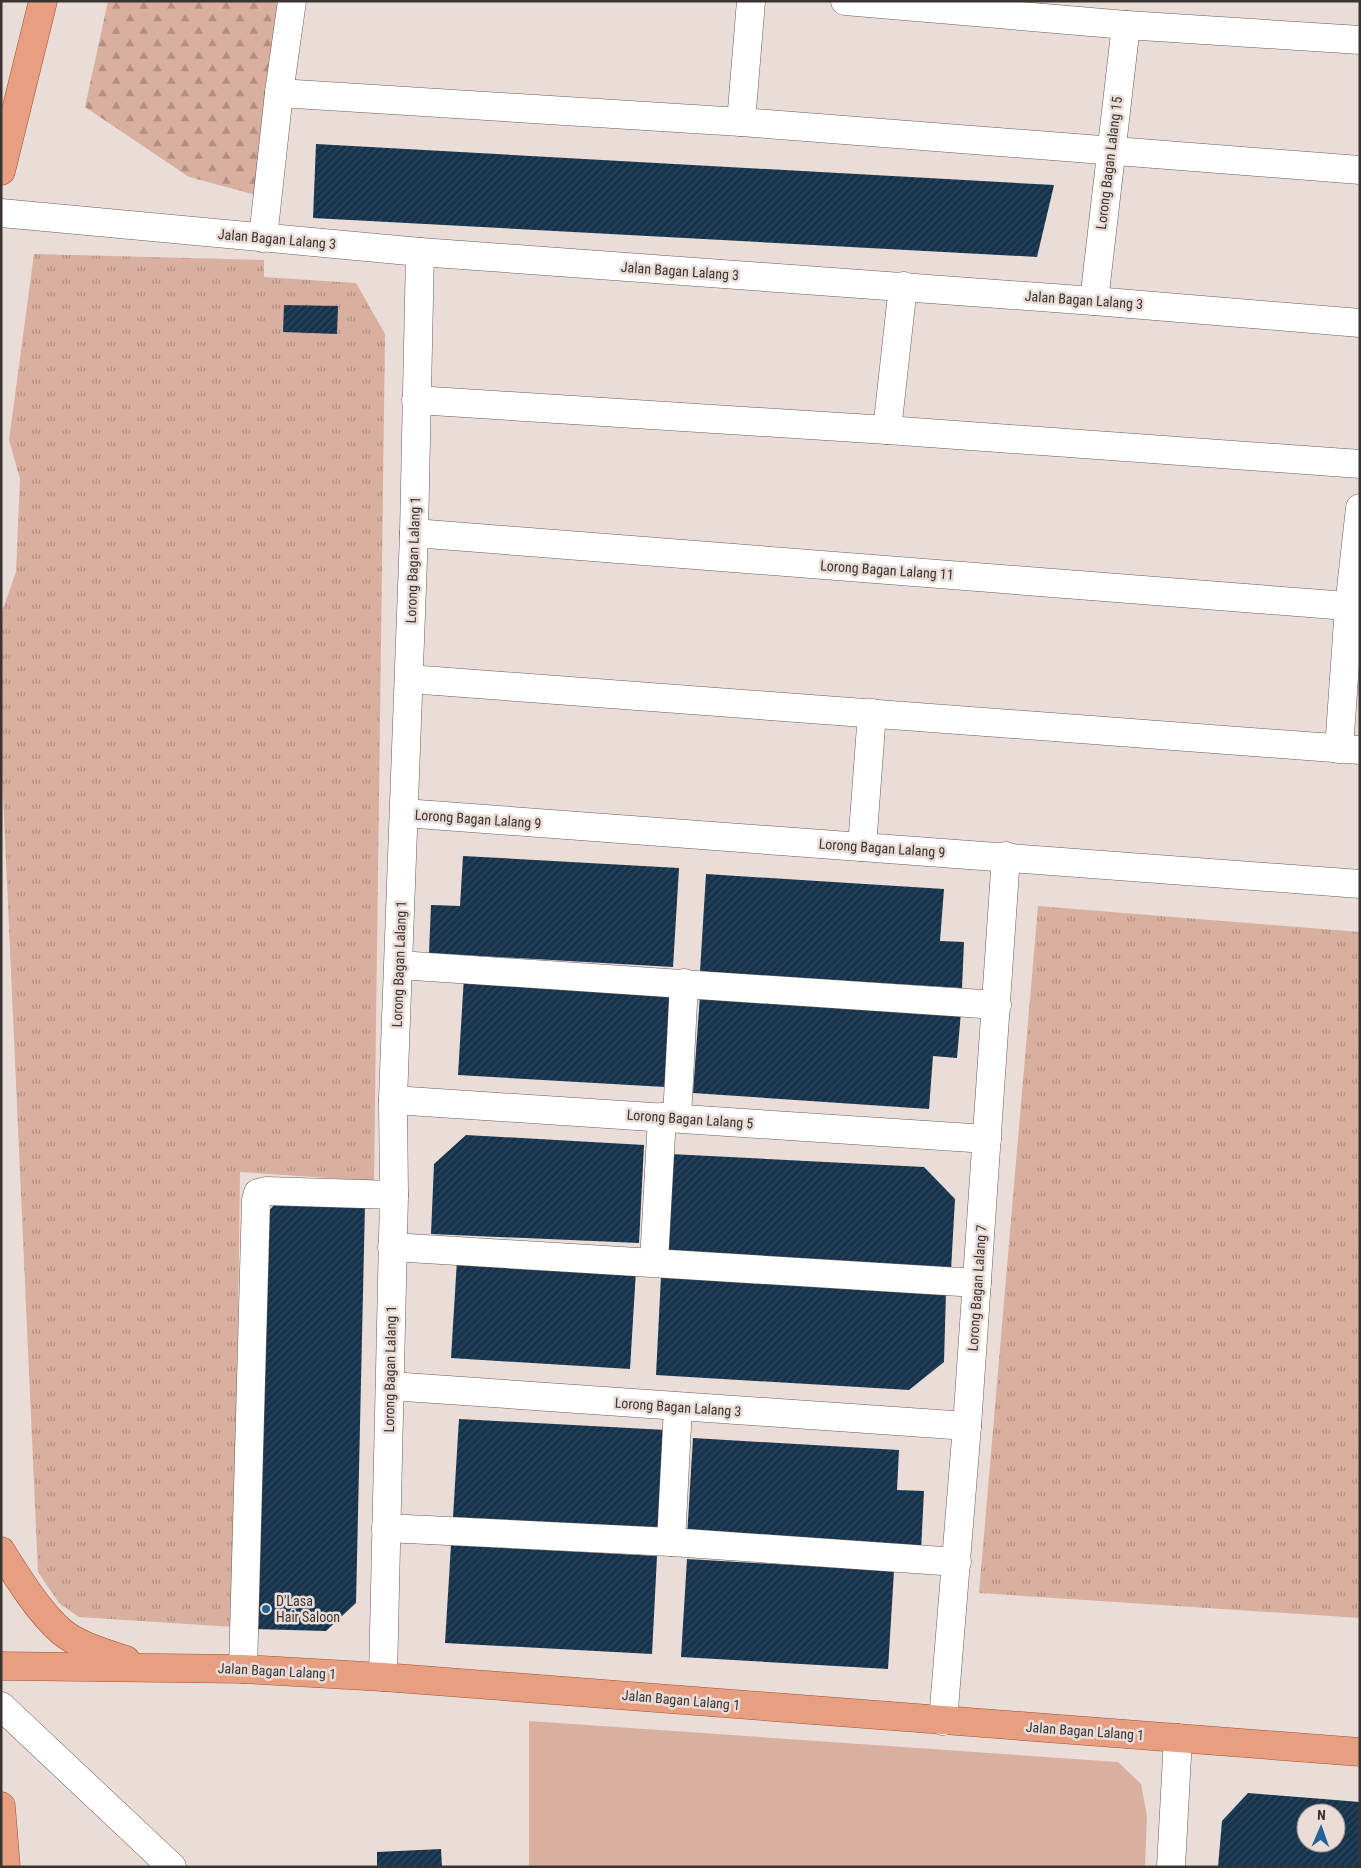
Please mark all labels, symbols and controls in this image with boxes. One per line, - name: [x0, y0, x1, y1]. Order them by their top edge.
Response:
- street label: Lorong Bagan Lalang 15: [1093, 96, 1125, 230]
- street label: Jalan Bagan Lalang 3: [217, 226, 337, 252]
- street label: Jalan Bagan Lalang 3: [620, 259, 740, 283]
- street label: Jalan Bagan Lalang 3: [1024, 288, 1144, 312]
- street label: Lorong Bagan Lalang 1: [403, 496, 423, 624]
- street label: Lorong Bagan Lalang 11: [820, 557, 954, 583]
- street label: Lorong Bagan Lalang 9: [414, 807, 542, 831]
- street label: Lorong Bagan Lalang 9: [818, 836, 946, 860]
- street label: Lorong Bagan Lalang 1: [389, 900, 409, 1028]
- street label: Lorong Bagan Lalang 5: [626, 1107, 754, 1131]
- street label: Lorong Bagan Lalang 7: [965, 1224, 989, 1352]
- street label: Lorong Bagan Lalang 1: [381, 1305, 399, 1433]
- street label: Lorong Bagan Lalang 3: [614, 1395, 742, 1419]
- place label: D'Lasa Hair Saloon: [276, 1593, 340, 1625]
- marker: D'Lasa Hair Saloon: [260, 1603, 272, 1615]
- street label: Jalan Bagan Lalang 1: [217, 1660, 337, 1682]
- street label: Jalan Bagan Lalang 1: [621, 1687, 741, 1713]
- street label: Jalan Bagan Lalang 1: [1025, 1719, 1145, 1743]
- north arrow: [1296, 1803, 1346, 1853]
- text: N: [1317, 1807, 1326, 1823]

